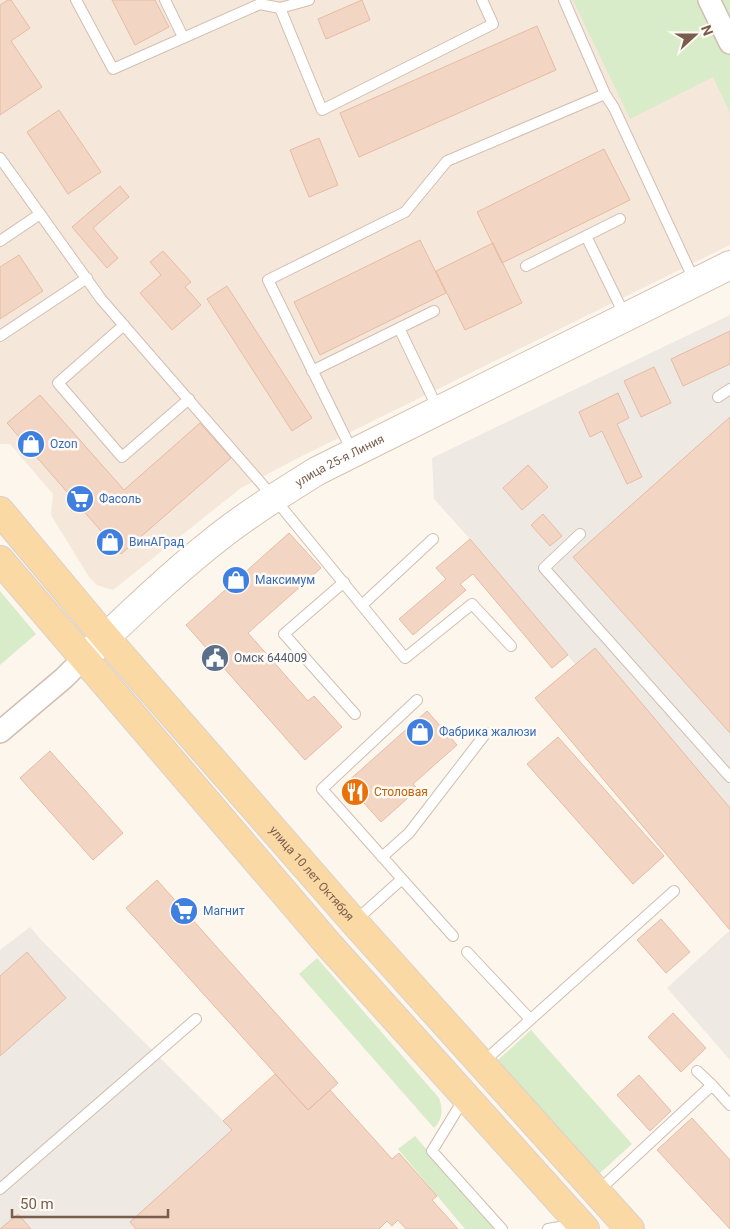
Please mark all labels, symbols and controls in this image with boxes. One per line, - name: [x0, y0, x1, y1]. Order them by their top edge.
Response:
- north arrow: [670, 10, 720, 60]
- text: N: [698, 23, 716, 38]
- shop icon: Ozon: [16, 429, 46, 459]
- street label: улица 25-я Линия: [293, 432, 386, 490]
- place label: Ozon: [50, 437, 78, 451]
- supermarket icon: Фасоль: [65, 484, 95, 514]
- place label: Фасоль: [99, 492, 141, 506]
- shop icon: ВинАГрад: [95, 527, 125, 557]
- place label: ВинАГрад: [129, 535, 184, 549]
- shop icon: Максимум: [221, 565, 251, 595]
- place label: Максимум: [255, 573, 315, 587]
- public building icon: Омск 644009: [200, 643, 230, 673]
- place label: Омск 644009: [234, 651, 307, 665]
- shop icon: Фабрика жалюзи: [405, 717, 435, 747]
- place label: Фабрика жалюзи: [439, 725, 537, 739]
- restaurant icon: Столовая: [340, 777, 370, 807]
- place label: Столовая: [374, 785, 428, 799]
- street label: улица 10 лет Октября: [266, 823, 357, 924]
- supermarket icon: Магнит: [169, 896, 199, 926]
- place label: Магнит: [203, 904, 245, 918]
- scale bar: [12, 1186, 169, 1218]
- text: 50 m: [20, 1195, 54, 1213]

